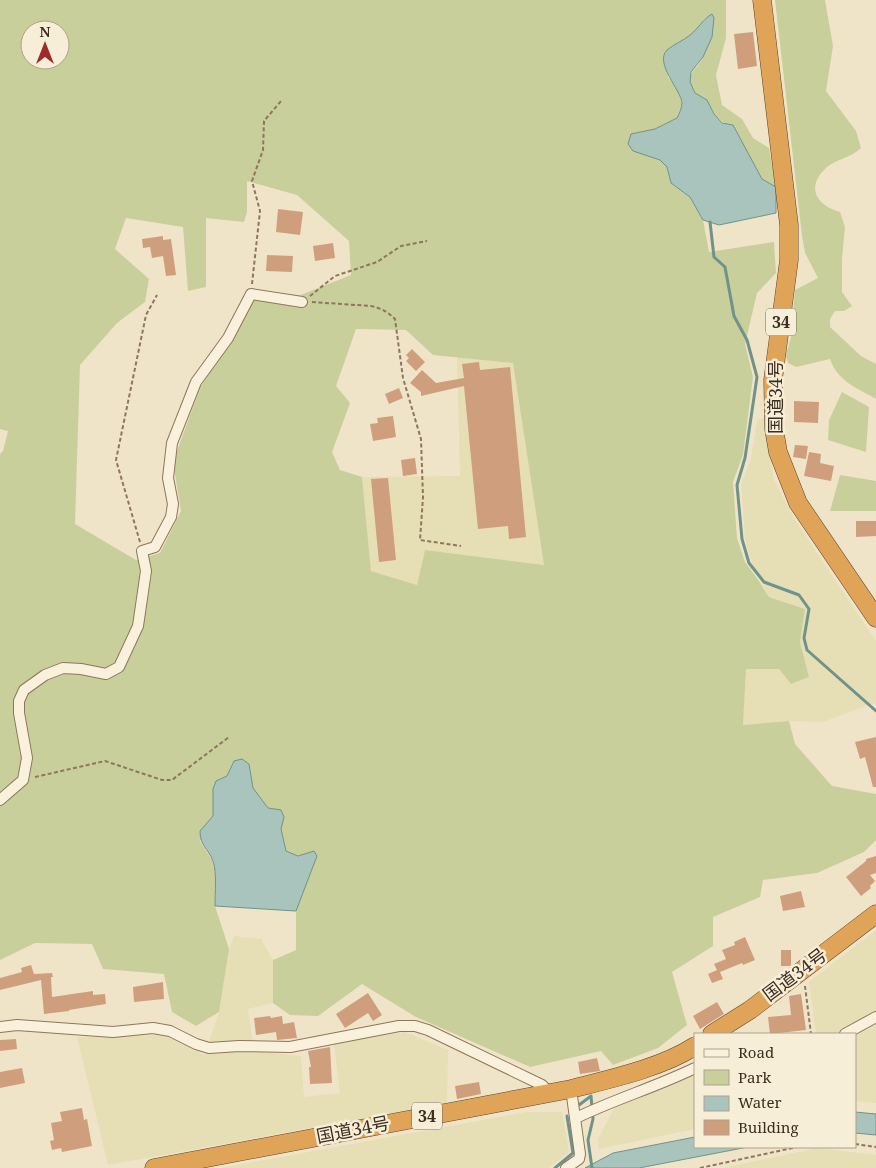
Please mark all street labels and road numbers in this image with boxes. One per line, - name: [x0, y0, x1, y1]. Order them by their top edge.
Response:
- road number: 34: [766, 308, 796, 336]
- street label: 国道34号: [763, 360, 787, 434]
- street label: 国道34号: [758, 942, 831, 1006]
- road number: 34: [412, 1102, 442, 1130]
- street label: 国道34号: [314, 1110, 391, 1148]

